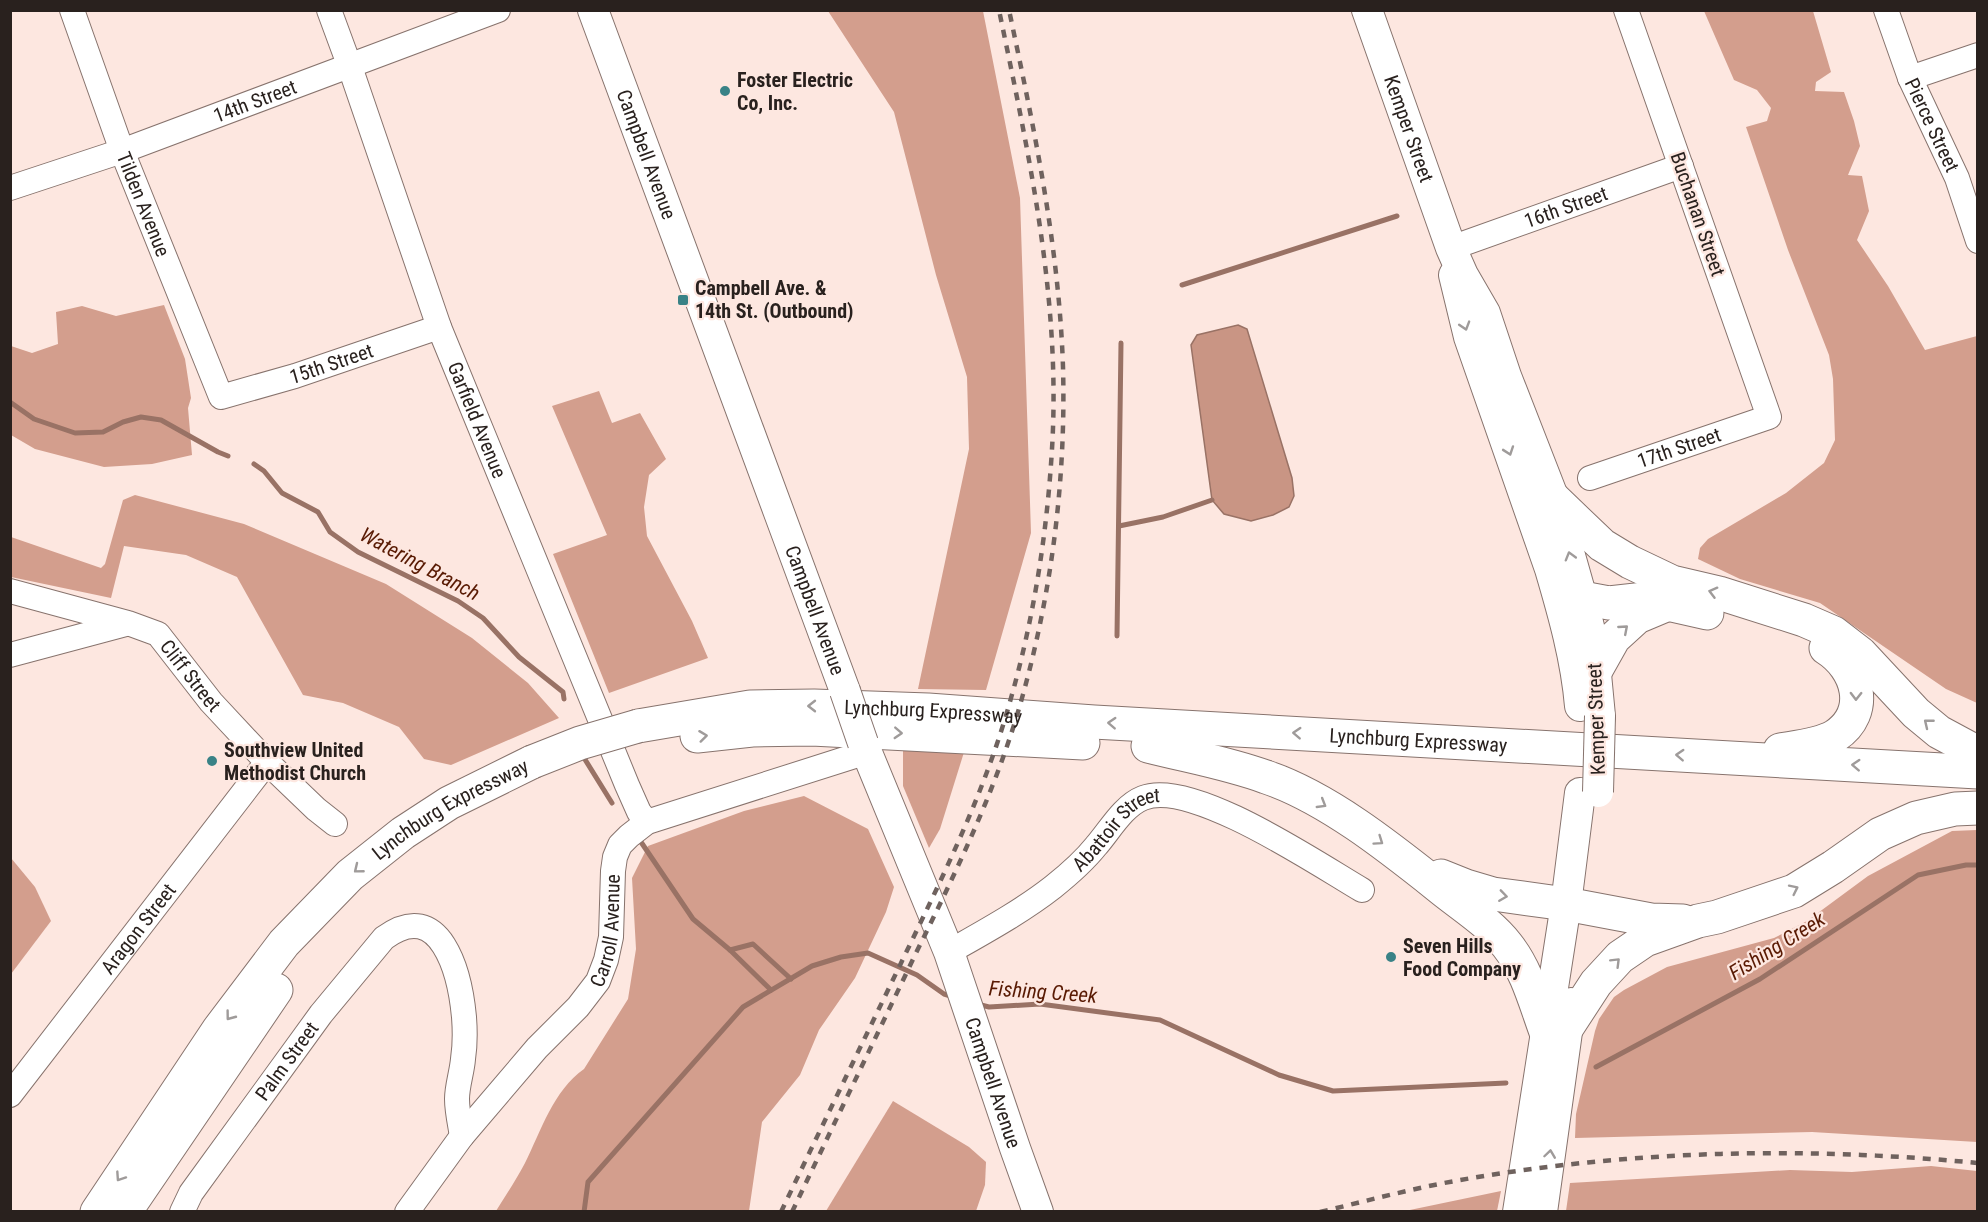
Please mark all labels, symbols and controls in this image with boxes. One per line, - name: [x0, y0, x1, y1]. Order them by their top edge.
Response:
- place label: Foster Electric Co, Inc.: [737, 68, 853, 115]
- street label: Kemper Street: [1379, 72, 1439, 186]
- street label: Pierce Street: [1900, 74, 1964, 176]
- street label: 14th Street: [210, 75, 300, 128]
- marker: Foster Electric Co, Inc.: [718, 84, 732, 98]
- street label: Campbell Avenue: [612, 86, 681, 223]
- street label: Tilden Avenue: [112, 148, 175, 260]
- street label: Buchanan Street: [1666, 149, 1730, 279]
- street label: 16th Street: [1521, 181, 1611, 233]
- place label: Campbell Ave. & 14th St. (Outbound): [695, 276, 854, 323]
- marker: Campbell Ave. & 14th St. (Outbound): [676, 293, 690, 307]
- one-way arrow: [1458, 320, 1470, 331]
- street label: 15th Street: [287, 338, 376, 389]
- street label: Garfield Avenue: [443, 358, 512, 482]
- street label: 17th Street: [1634, 422, 1724, 473]
- one-way arrow: [1502, 445, 1515, 456]
- water label: Watering Branch: [356, 522, 484, 606]
- street label: Campbell Avenue: [780, 542, 850, 678]
- one-way arrow: [1565, 551, 1578, 561]
- one-way arrow: [1708, 587, 1719, 599]
- one-way arrow: [1617, 625, 1628, 636]
- street label: Cliff Street: [155, 635, 226, 717]
- street label: Kemper Street: [1582, 663, 1610, 775]
- one-way arrow: [1850, 691, 1862, 700]
- street label: Lynchburg Expressway: [844, 695, 1023, 729]
- one-way arrow: [808, 700, 817, 712]
- one-way arrow: [1107, 716, 1116, 729]
- one-way arrow: [1924, 719, 1935, 730]
- street label: Lynchburg Expressway: [1329, 723, 1508, 757]
- one-way arrow: [893, 727, 902, 740]
- one-way arrow: [1292, 727, 1301, 740]
- one-way arrow: [698, 730, 708, 743]
- place label: Southview United Methodist Church: [224, 738, 366, 785]
- one-way arrow: [1676, 748, 1685, 761]
- marker: Southview United Methodist Church: [205, 754, 219, 768]
- street label: Lynchburg Expressway: [367, 754, 532, 865]
- one-way arrow: [1852, 758, 1861, 771]
- street label: Abattoir Street: [1067, 783, 1160, 876]
- one-way arrow: [1316, 797, 1326, 808]
- one-way arrow: [1373, 834, 1384, 845]
- one-way arrow: [353, 862, 364, 873]
- street label: Carroll Avenue: [585, 874, 625, 990]
- street label: Aragon Street: [96, 879, 181, 979]
- one-way arrow: [1788, 885, 1799, 897]
- one-way arrow: [1498, 889, 1507, 901]
- water label: Fishing Creek: [1725, 907, 1830, 985]
- place label: Seven Hills Food Company: [1403, 934, 1521, 981]
- marker: Seven Hills Food Company: [1384, 950, 1398, 964]
- one-way arrow: [1608, 959, 1619, 970]
- water label: Fishing Creek: [988, 976, 1099, 1008]
- one-way arrow: [226, 1009, 237, 1020]
- street label: Campbell Avenue: [960, 1014, 1026, 1151]
- street label: Palm Street: [250, 1017, 323, 1105]
- one-way arrow: [1544, 1149, 1556, 1158]
- one-way arrow: [116, 1170, 127, 1181]

